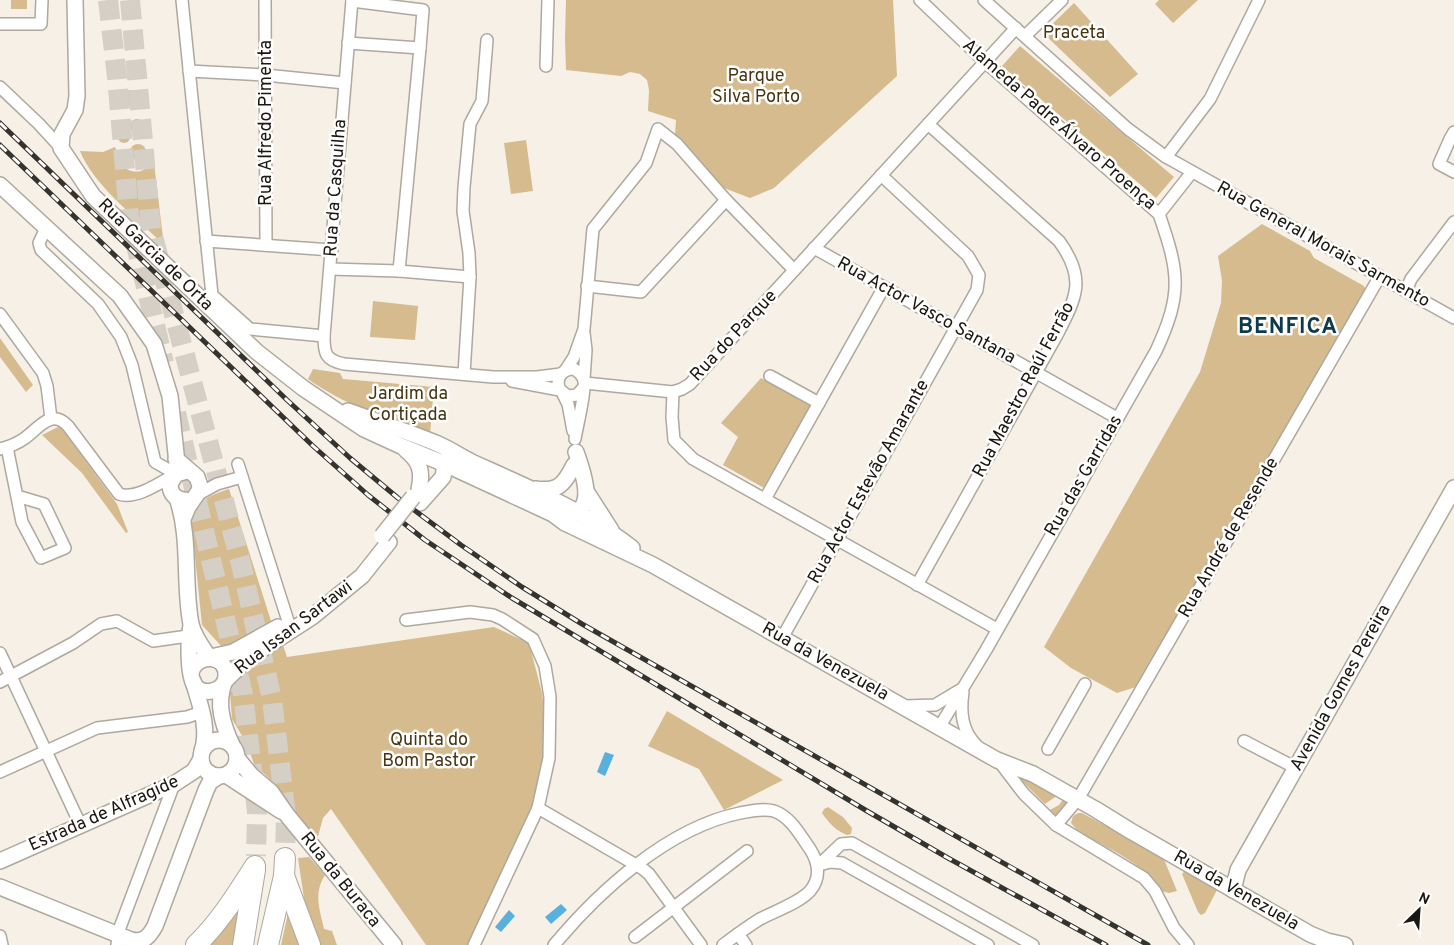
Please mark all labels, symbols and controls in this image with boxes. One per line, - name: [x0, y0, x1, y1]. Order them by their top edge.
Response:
- park label: Praceta: [1043, 22, 1105, 45]
- street label: Alameda Padre Álvaro Proença: [957, 33, 1162, 216]
- street label: Rua Alfredo Pimenta: [255, 40, 278, 206]
- park label: Parque Silva Porto: [712, 65, 800, 109]
- street label: Rua da Casquilha: [320, 118, 352, 258]
- street label: Rua General Morais Sarmento: [1212, 177, 1434, 313]
- street label: Rua Garcia de Orta: [92, 194, 218, 316]
- street label: Rua Actor Vasco Santana: [833, 252, 1019, 370]
- street label: Rua do Parque: [686, 285, 782, 387]
- street label: Rua Maestro Raúl Ferrão: [968, 298, 1080, 482]
- district label: BENFICA: [1238, 314, 1338, 341]
- street label: Rua Actor Estevão Amarante: [803, 376, 935, 588]
- park label: Jardim da Cortiçada: [368, 383, 448, 427]
- street label: Rua das Garridas: [1040, 411, 1128, 541]
- street label: Rua André de Resende: [1174, 454, 1284, 622]
- street label: Rua Issan Sartawi: [230, 576, 358, 680]
- street label: Avenida Gomes Pereira: [1286, 601, 1396, 775]
- street label: Rua da Venezuela: [758, 618, 892, 706]
- park label: Quinta do Bom Pastor: [382, 729, 476, 773]
- street label: Estrada de Alfragide: [25, 771, 183, 857]
- street label: Rua da Buraca: [294, 828, 386, 932]
- street label: Rua da Venezuela: [1169, 846, 1303, 936]
- north arrow: [1394, 885, 1444, 935]
- text: N: [1416, 890, 1432, 909]

